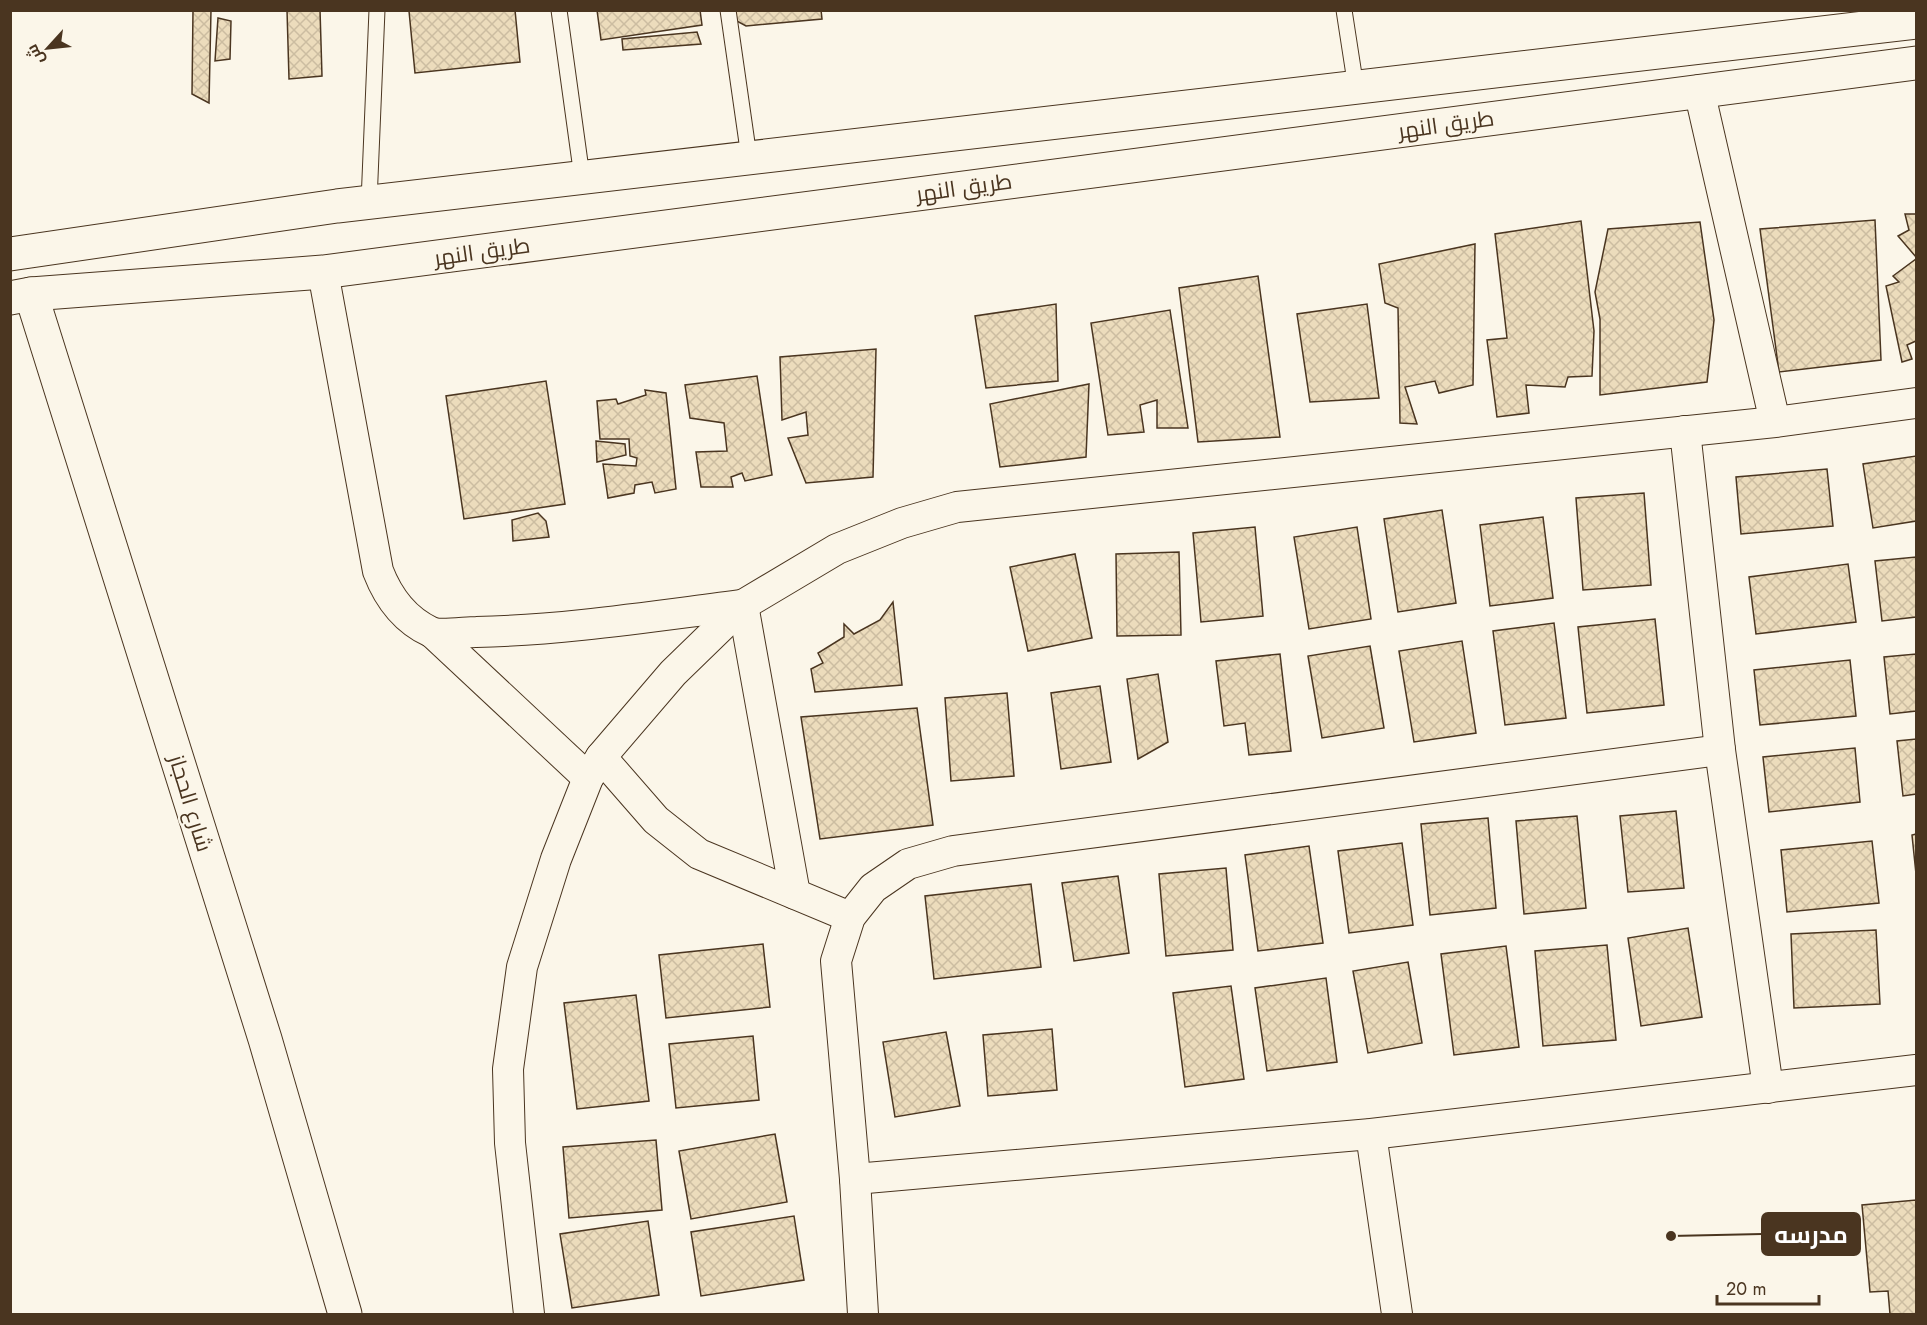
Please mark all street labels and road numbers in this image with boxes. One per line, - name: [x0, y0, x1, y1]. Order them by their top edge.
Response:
- street label: طريق النهر: [1394, 101, 1496, 147]
- street label: طريق النهر: [912, 164, 1014, 210]
- street label: طريق النهر: [430, 228, 532, 274]
- street label: شارع الحجاز: [160, 749, 221, 855]

